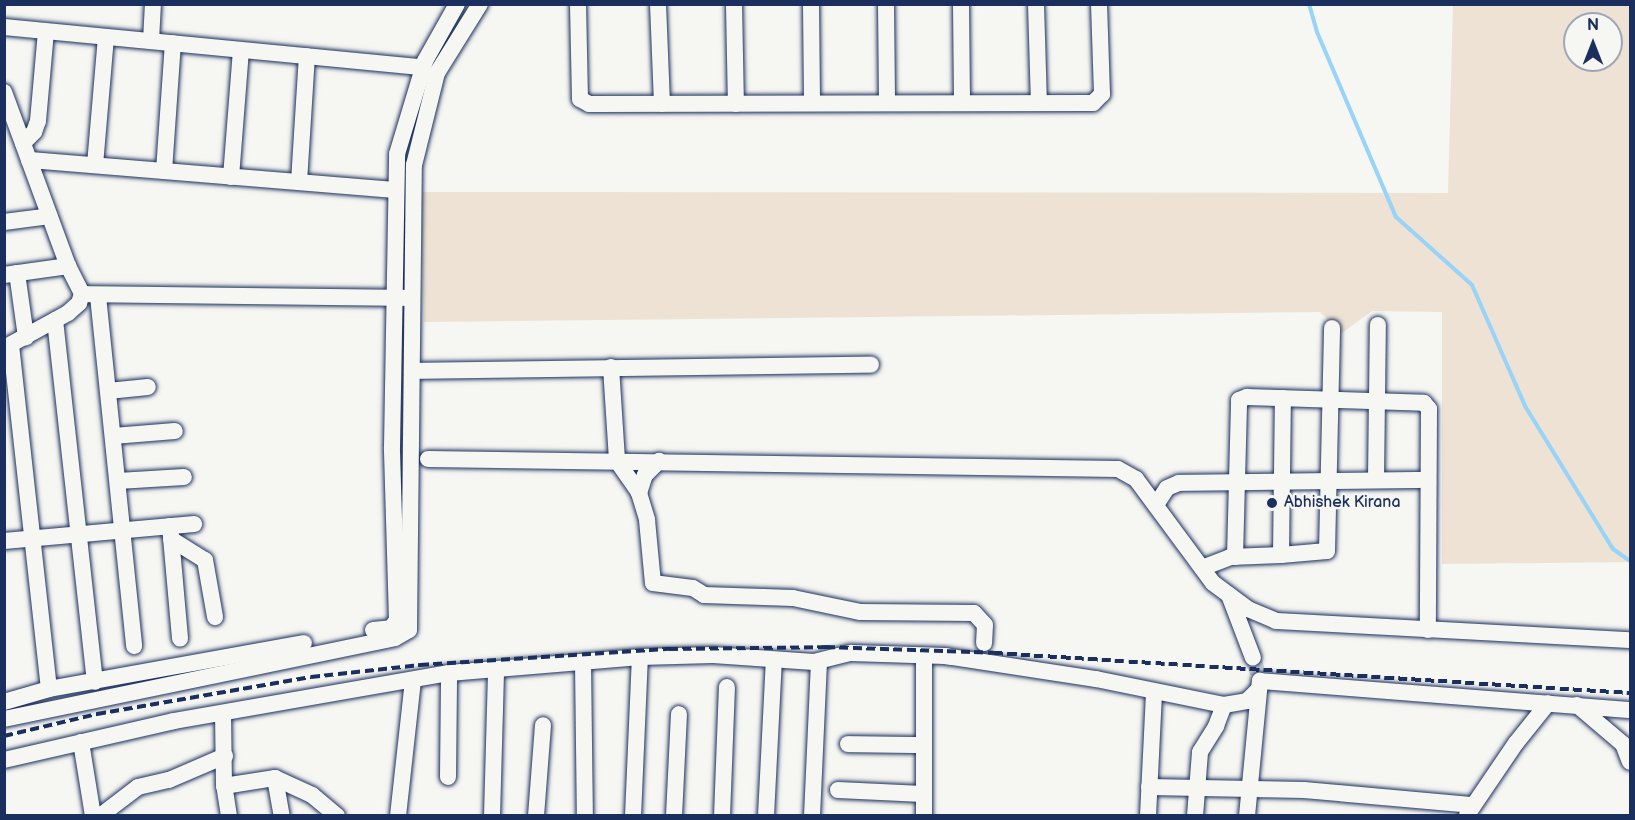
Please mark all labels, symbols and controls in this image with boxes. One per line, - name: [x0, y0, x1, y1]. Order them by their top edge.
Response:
- north arrow: [1563, 12, 1623, 72]
- text: N: [1587, 16, 1599, 35]
- place label: Abhishek Kirana: [1284, 493, 1400, 513]
- marker: Abhishek Kirana: [1265, 496, 1279, 510]

